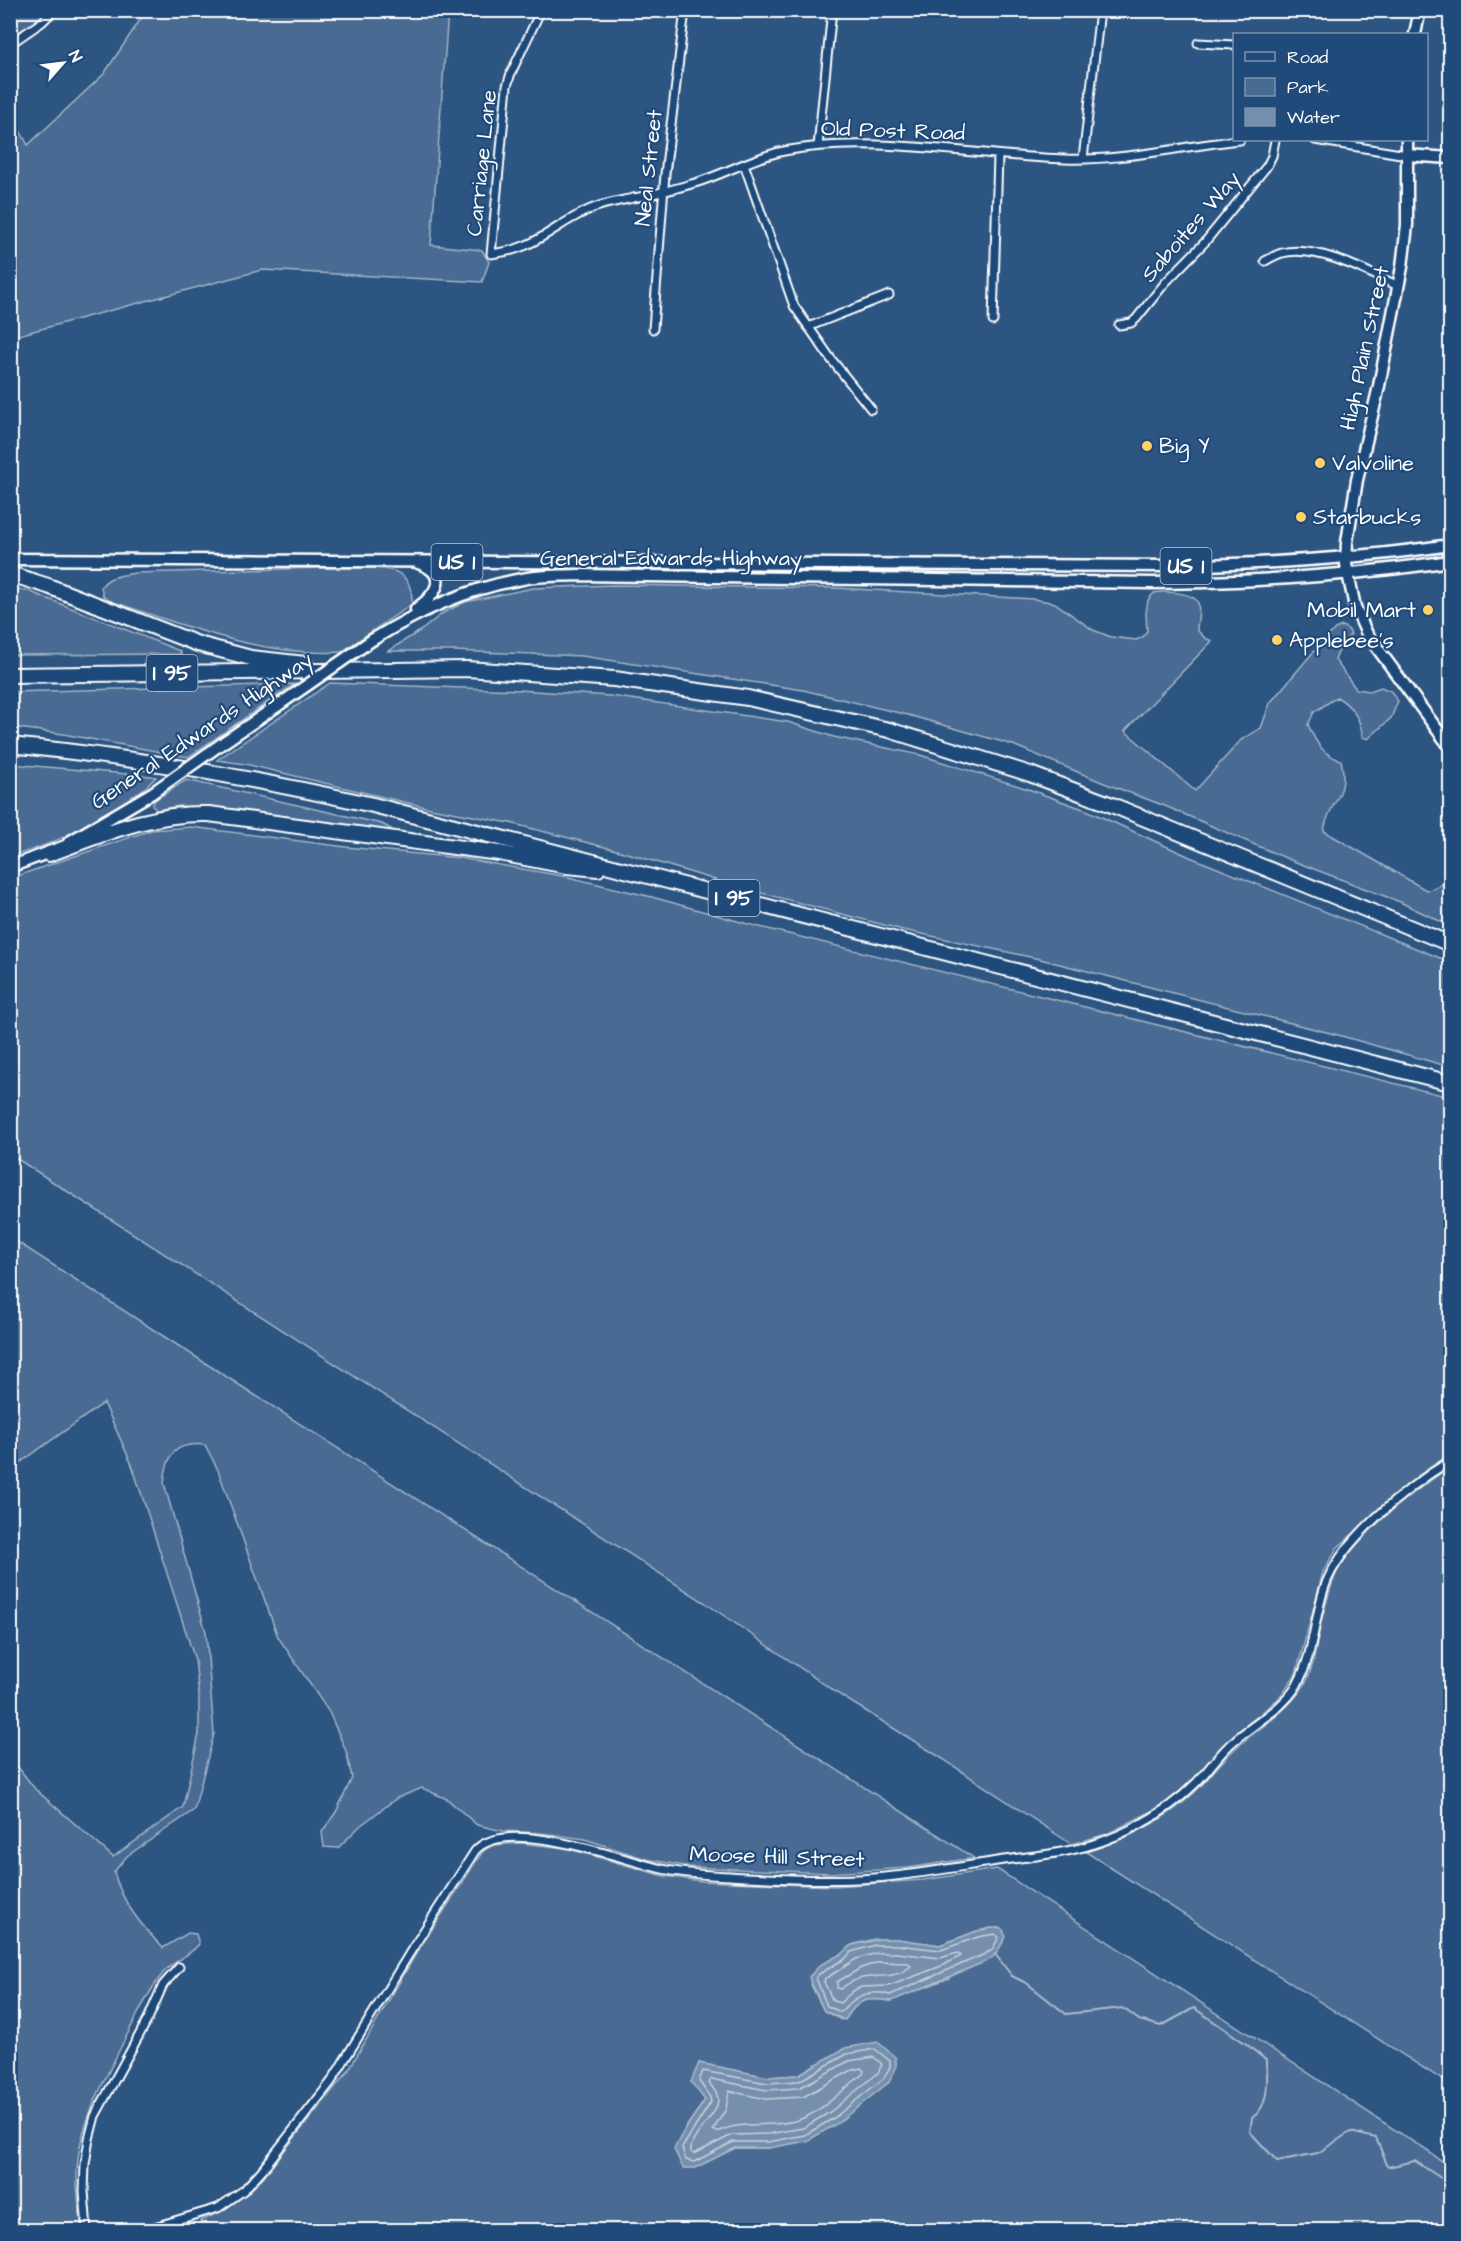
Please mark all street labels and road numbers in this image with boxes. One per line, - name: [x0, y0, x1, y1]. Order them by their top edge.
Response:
- street label: Carriage Lane: [459, 88, 506, 238]
- street label: Neal Street: [627, 108, 671, 228]
- street label: Old Post Road: [821, 113, 965, 149]
- street label: Saboites Way: [1134, 165, 1249, 290]
- street label: High Plain Street: [1332, 263, 1399, 433]
- street label: General Edwards Highway: [540, 543, 802, 575]
- road number: US 1: [432, 544, 482, 580]
- road number: US 1: [1160, 548, 1212, 584]
- street label: General Edwards Highway: [85, 645, 320, 818]
- road number: I 95: [146, 655, 198, 691]
- road number: I 95: [708, 880, 760, 916]
- street label: Moose Hill Street: [689, 1838, 865, 1876]

